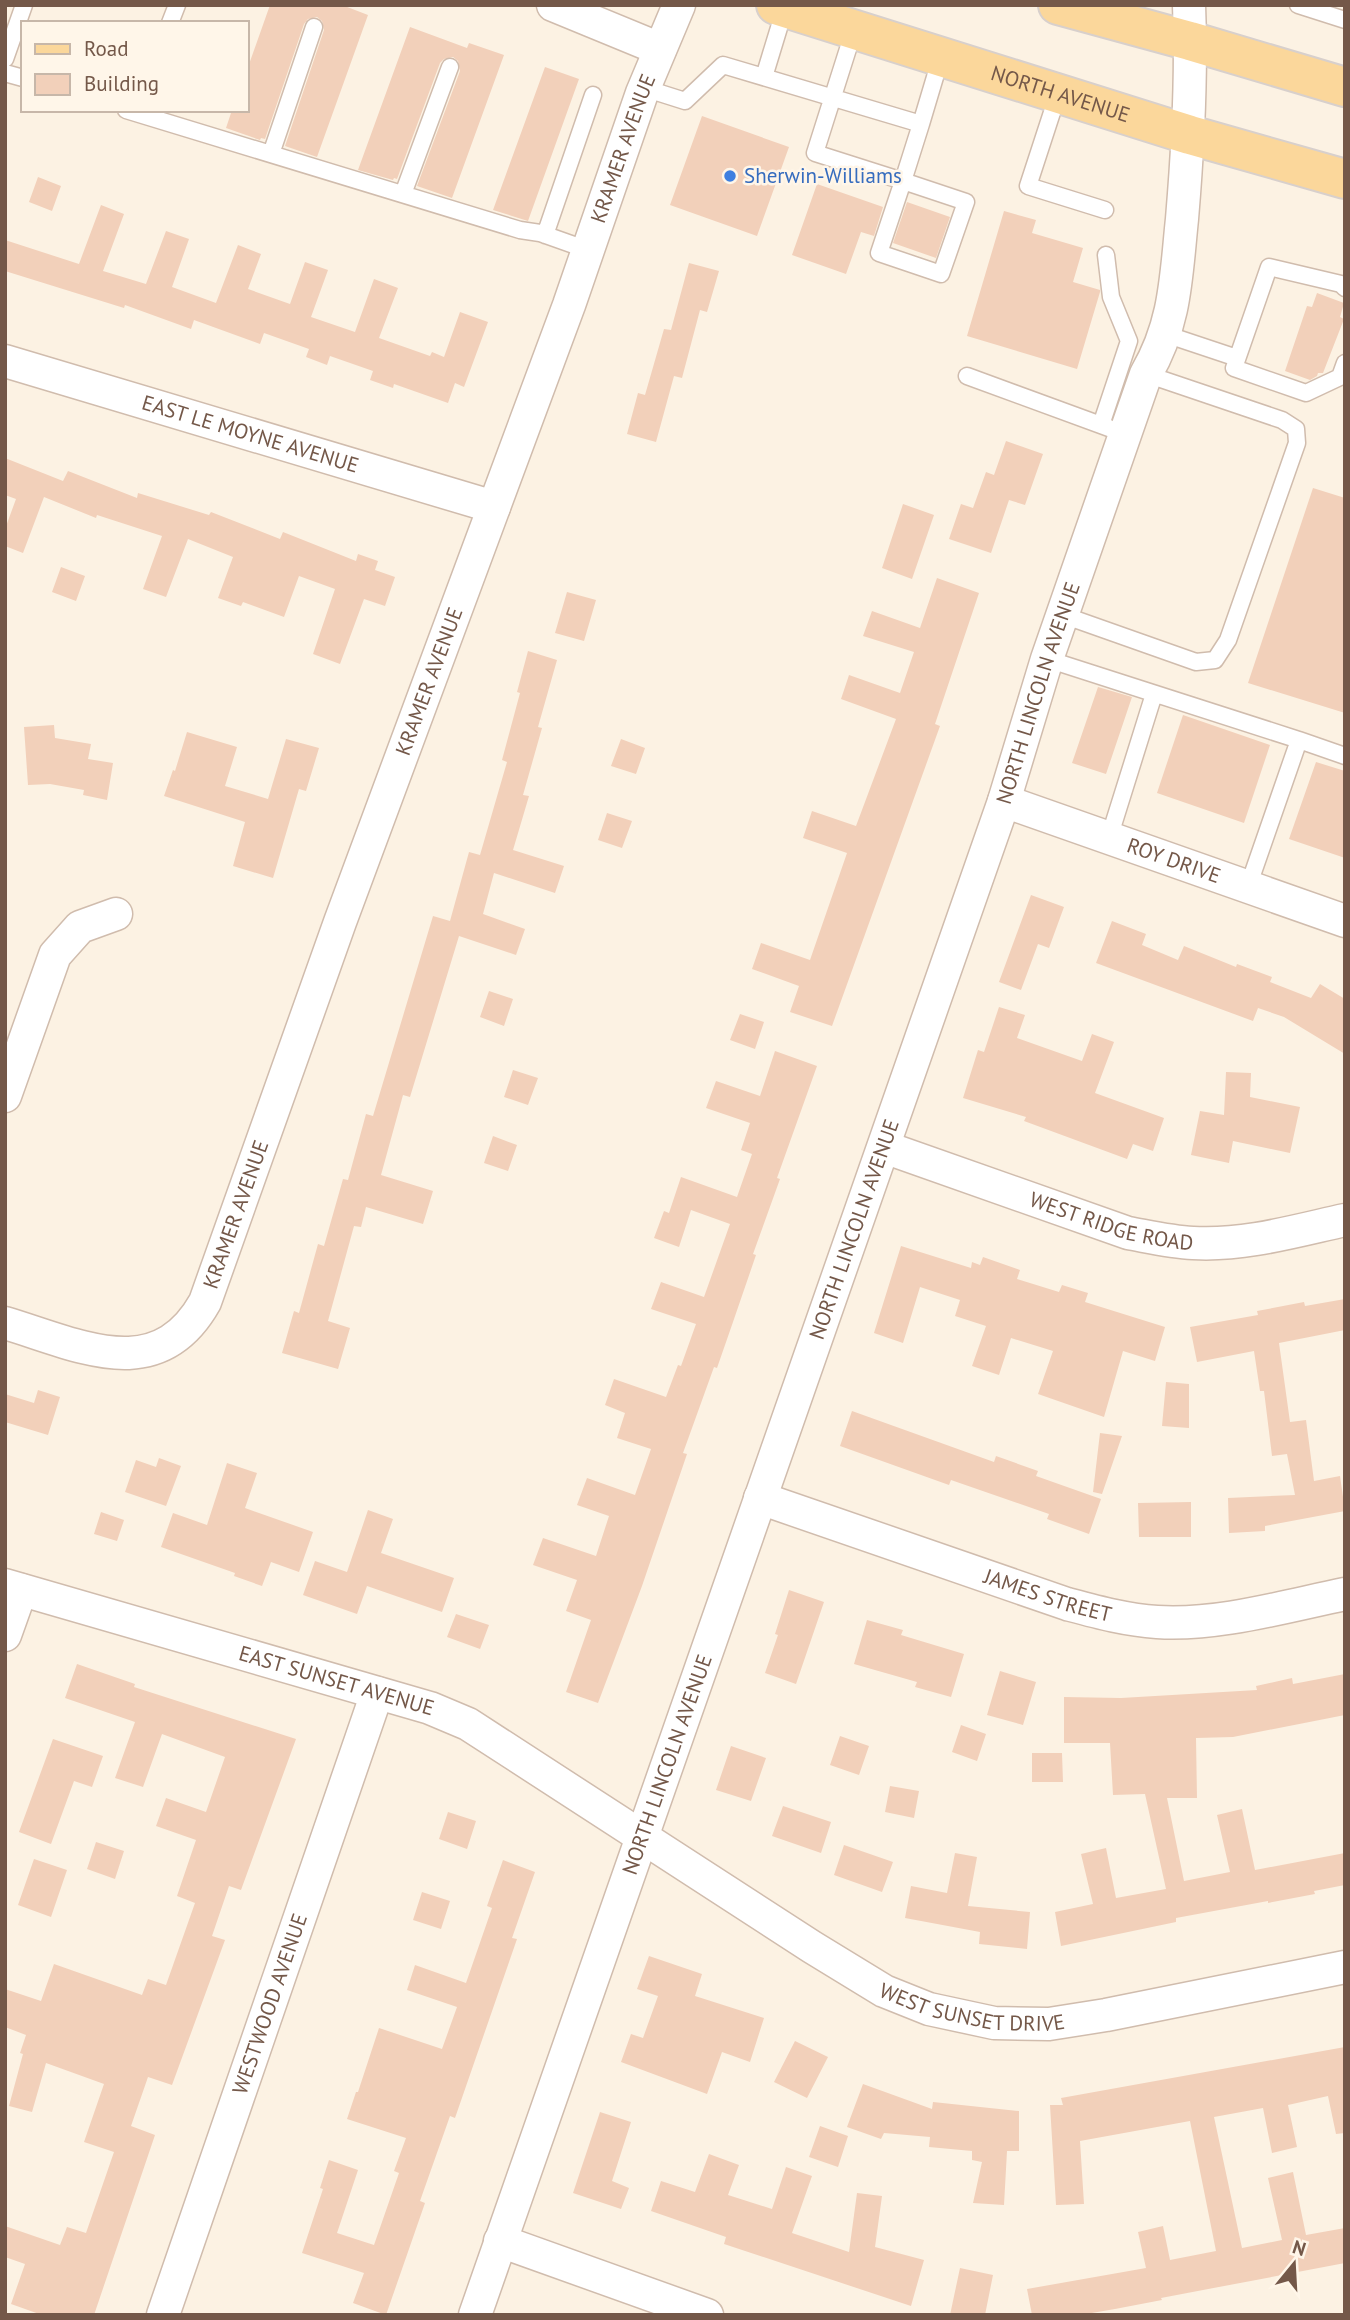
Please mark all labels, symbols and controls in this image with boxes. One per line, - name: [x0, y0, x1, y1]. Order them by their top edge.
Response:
- legend: [21, 21, 248, 112]
- text: Road: [84, 35, 128, 62]
- street label: NORTH AVENUE: [988, 59, 1133, 128]
- text: Building: [84, 70, 159, 97]
- street label: KRAMER AVENUE: [584, 70, 661, 227]
- place label: Sherwin-Williams: [744, 162, 902, 189]
- marker: Sherwin-Williams: [722, 168, 738, 184]
- street label: EAST LE MOYNE AVENUE: [139, 389, 362, 479]
- street label: NORTH LINCOLN AVENUE: [990, 578, 1086, 807]
- street label: KRAMER AVENUE: [389, 603, 469, 759]
- street label: ROY DRIVE: [1124, 831, 1224, 889]
- street label: NORTH LINCOLN AVENUE: [803, 1115, 905, 1343]
- street label: KRAMER AVENUE: [197, 1136, 274, 1292]
- street label: WEST RIDGE ROAD: [1026, 1185, 1194, 1256]
- street label: JAMES STREET: [980, 1562, 1115, 1628]
- street label: EAST SUNSET AVENUE: [236, 1639, 437, 1721]
- street label: NORTH LINCOLN AVENUE: [616, 1651, 718, 1878]
- street label: WESTWOOD AVENUE: [226, 1910, 313, 2098]
- street label: WEST SUNSET DRIVE: [876, 1977, 1067, 2037]
- north arrow: [1259, 2229, 1329, 2299]
- text: N: [1290, 2234, 1309, 2261]

